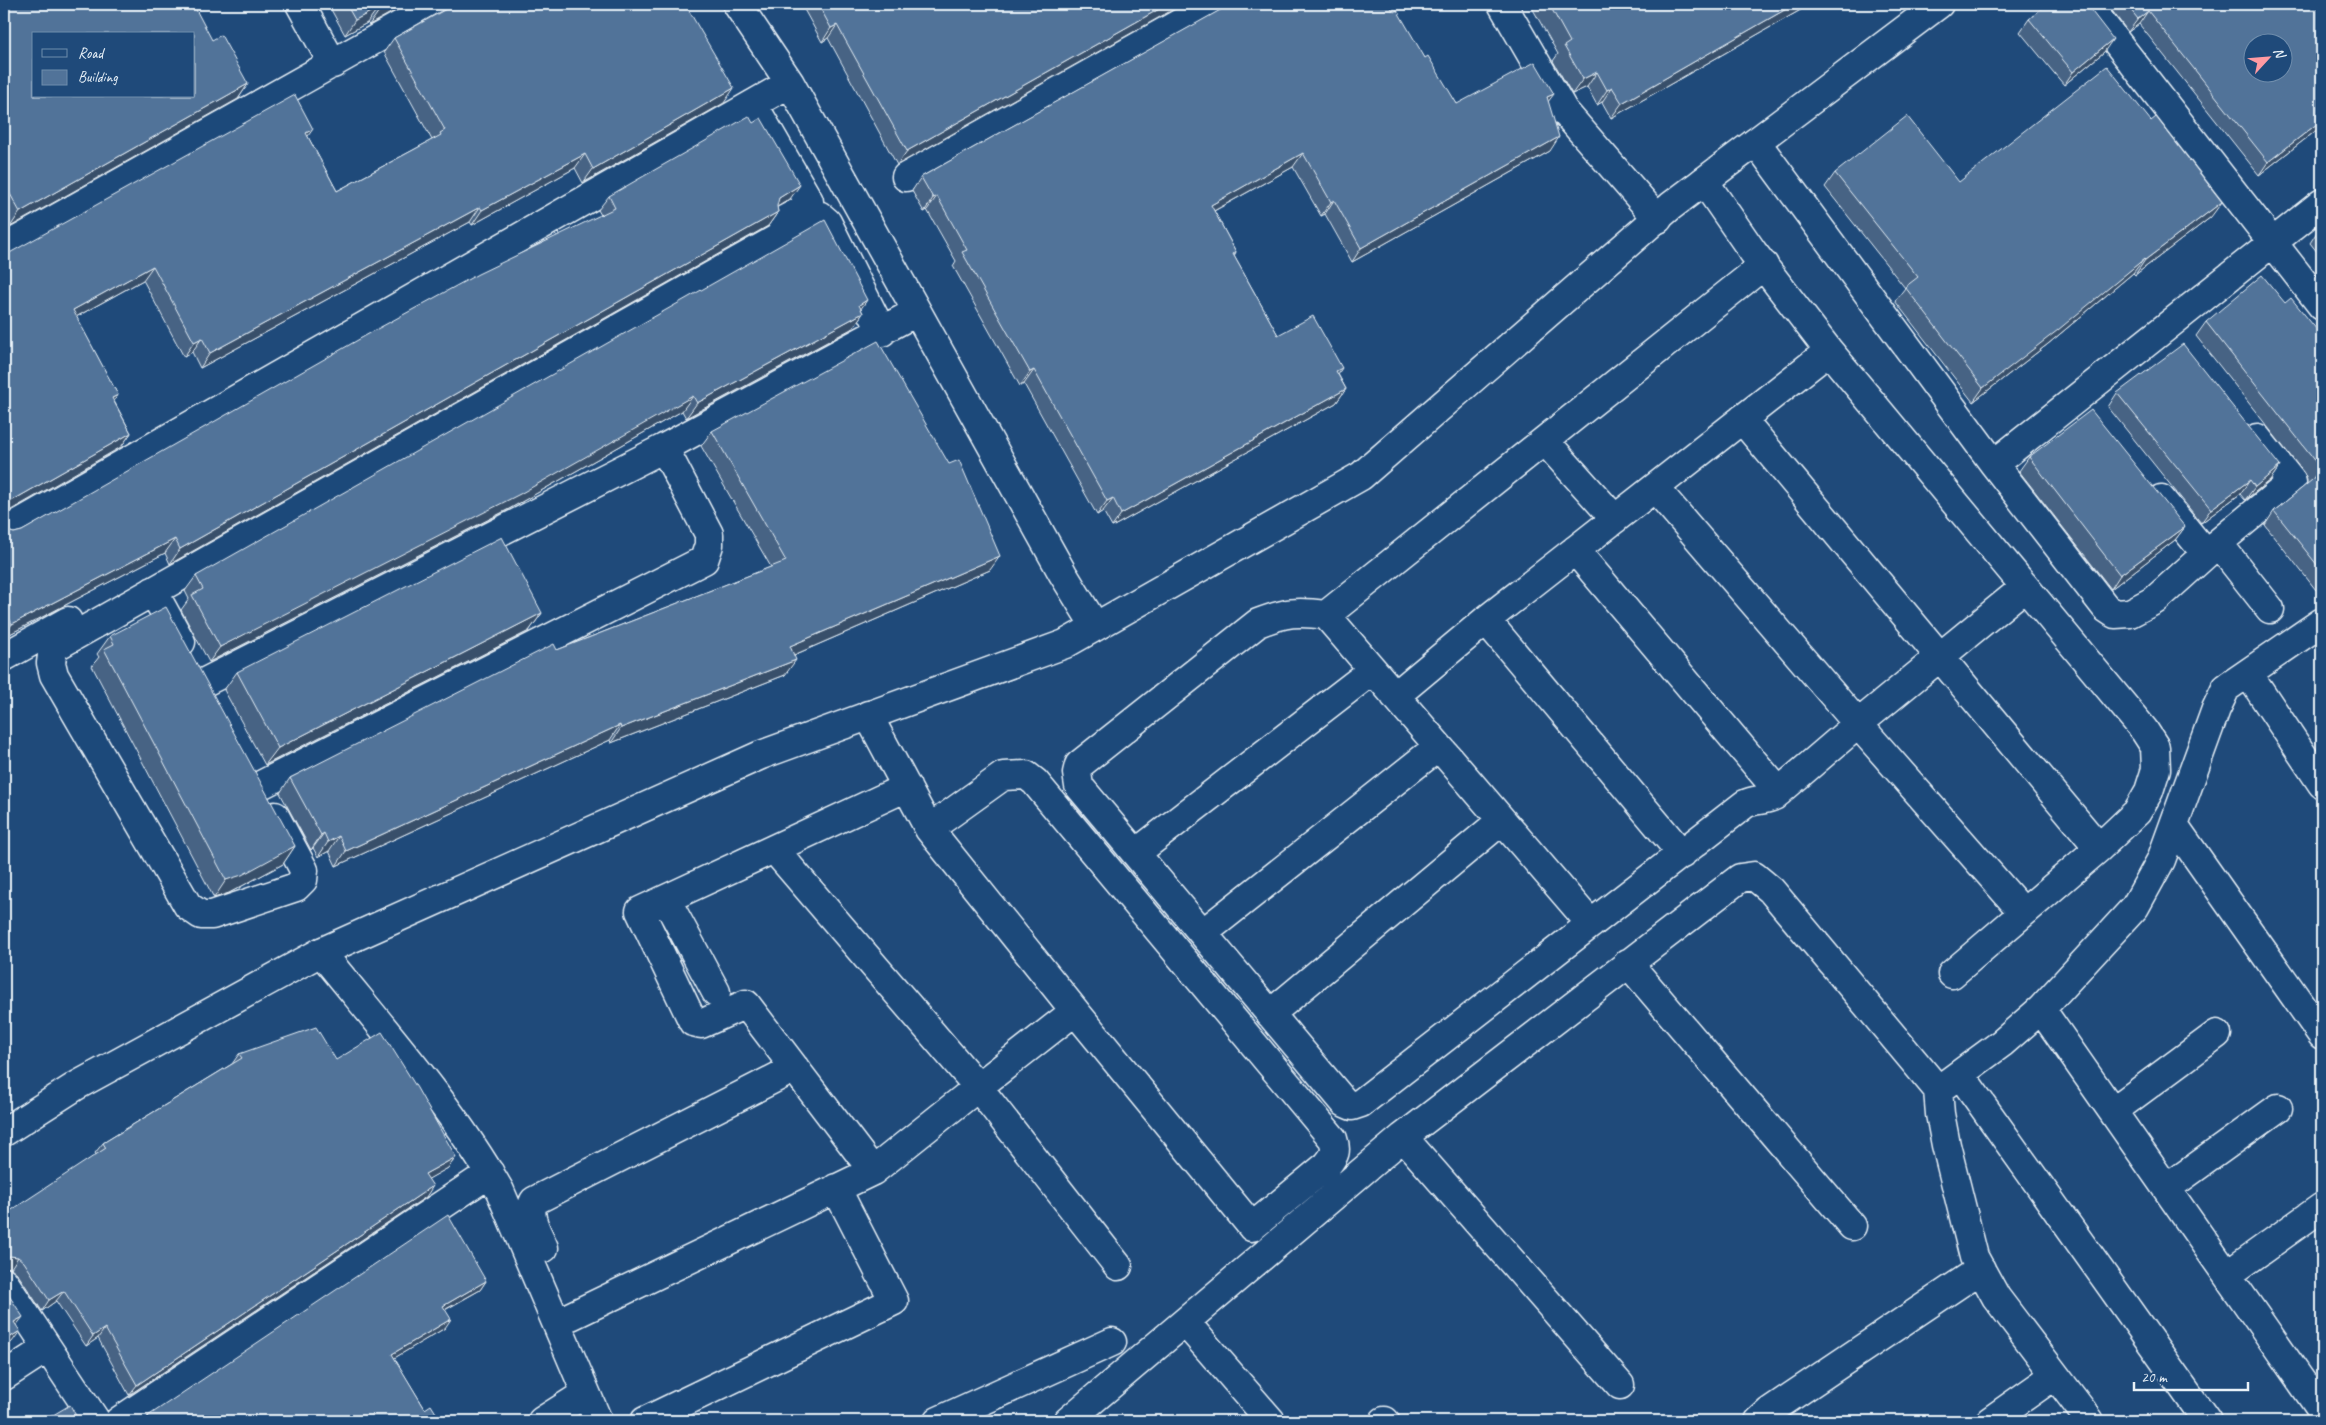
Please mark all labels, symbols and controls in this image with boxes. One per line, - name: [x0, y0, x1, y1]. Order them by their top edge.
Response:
- legend: [32, 32, 195, 98]
- north arrow: [2244, 32, 2294, 82]
- text: Road: [78, 44, 105, 63]
- text: N: [2270, 45, 2290, 62]
- text: Building: [78, 68, 118, 87]
- scale bar: [2134, 1360, 2247, 1392]
- text: 20 m: [2141, 1368, 2168, 1387]

